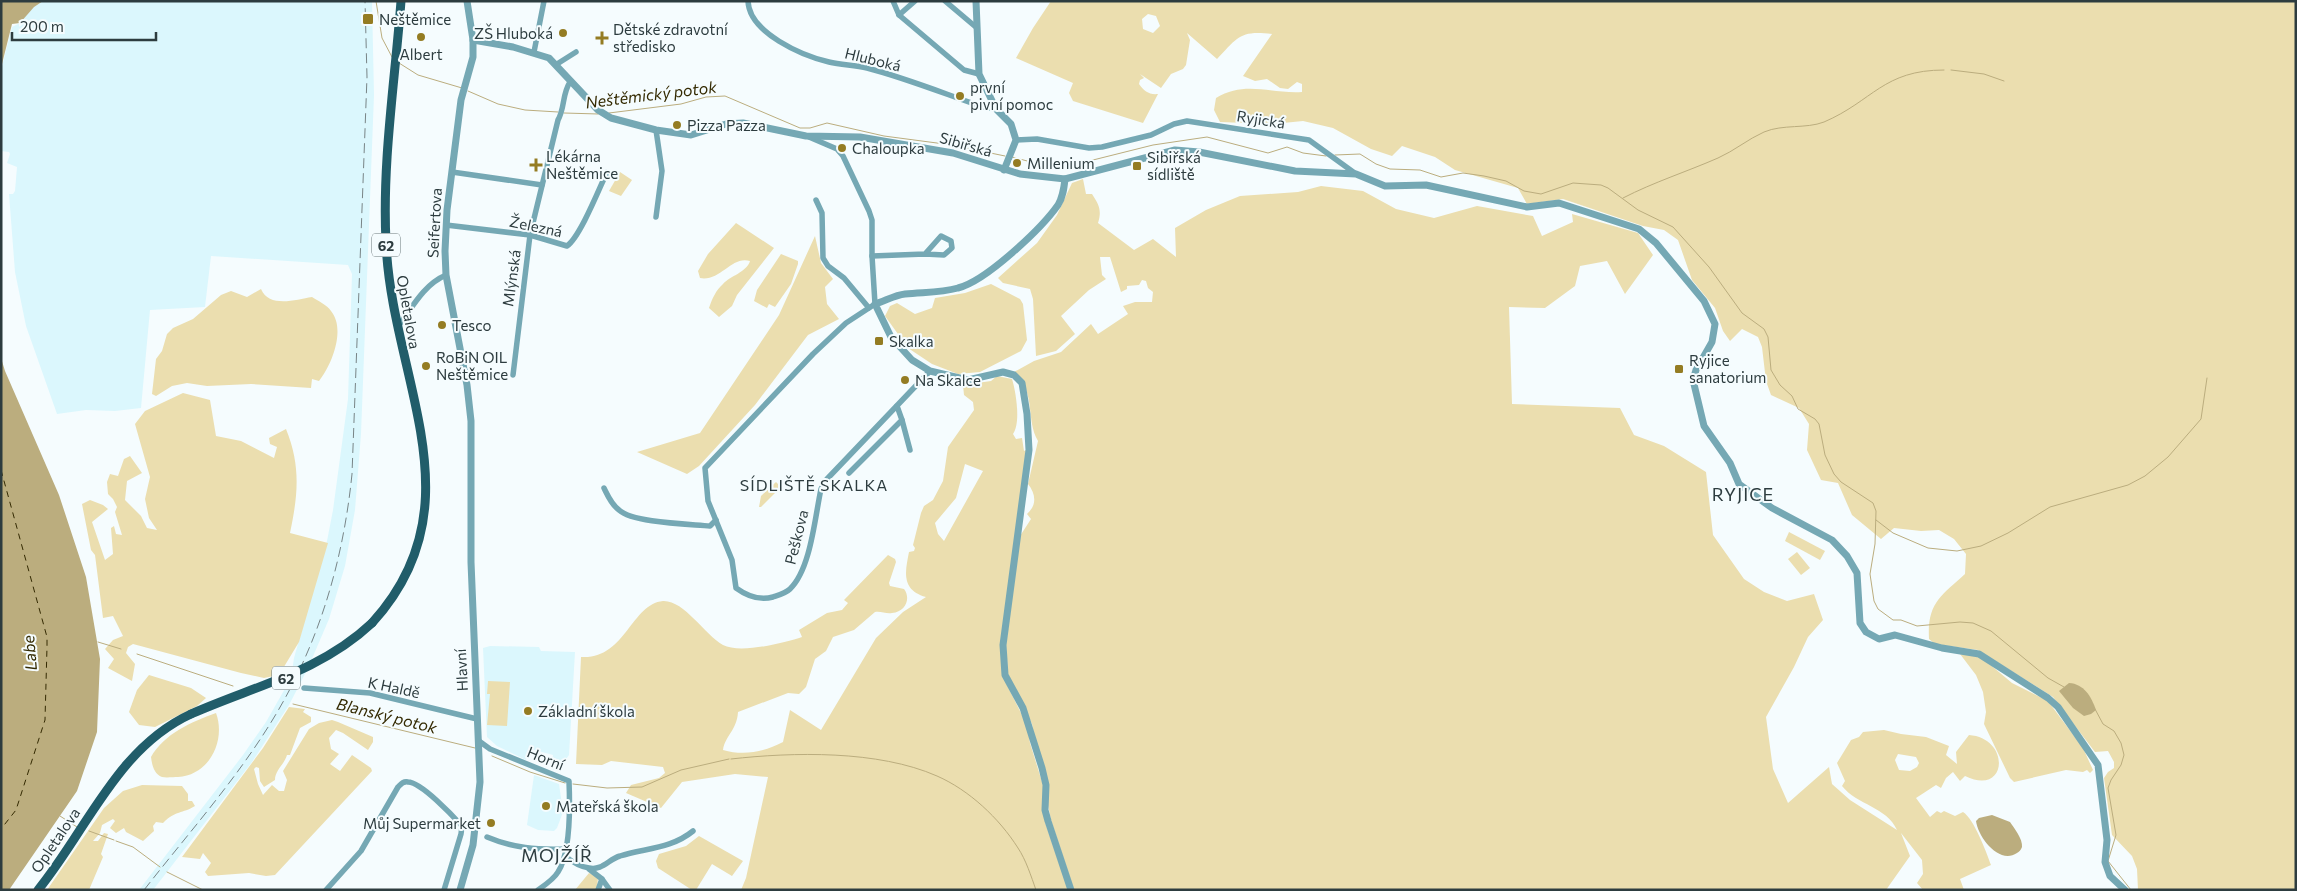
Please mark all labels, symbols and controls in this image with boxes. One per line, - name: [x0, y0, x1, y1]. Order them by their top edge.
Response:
- scale bar: [12, 10, 156, 42]
- place label: Neštěmice: [379, 10, 451, 28]
- marker: Neštěmice: [361, 12, 375, 26]
- text: 200 m: [20, 17, 64, 35]
- place label: Dětské zdravotní středisko: [613, 20, 729, 55]
- place label: ZŠ Hluboká: [474, 23, 553, 42]
- marker: ZŠ Hluboká: [557, 27, 569, 39]
- marker: Albert: [415, 31, 427, 43]
- marker: Dětské zdravotní středisko: [595, 31, 609, 45]
- street label: Hluboká: [843, 43, 903, 75]
- place label: Albert: [399, 45, 443, 63]
- water label: Neštěmický potok: [584, 76, 718, 111]
- place label: první pivní pomoc: [970, 78, 1053, 113]
- marker: první pivní pomoc: [954, 90, 966, 102]
- street label: Ryjická: [1236, 106, 1286, 132]
- place label: Pizza Pazza: [687, 116, 766, 134]
- marker: Pizza Pazza: [671, 119, 683, 131]
- street label: Sibiřská: [938, 128, 994, 160]
- place label: Chaloupka: [852, 139, 925, 157]
- marker: Chaloupka: [836, 142, 848, 154]
- place label: Lékárna Neštěmice: [546, 147, 618, 182]
- place label: Sibiřská sídliště: [1147, 148, 1201, 183]
- place label: Millenium: [1027, 154, 1095, 172]
- marker: Millenium: [1011, 157, 1023, 169]
- marker: Lékárna Neštěmice: [530, 159, 542, 171]
- marker: Sibiřská sídliště: [1131, 160, 1143, 172]
- street label: Seifertova: [423, 187, 445, 259]
- street label: Železná: [508, 211, 564, 240]
- road number: 62: [372, 234, 400, 256]
- street label: Mlýnská: [498, 248, 524, 308]
- street label: Opletalova: [394, 274, 424, 350]
- place label: Tesco: [452, 316, 492, 334]
- marker: Tesco: [436, 319, 448, 331]
- place label: Skalka: [889, 332, 934, 350]
- marker: Skalka: [873, 335, 885, 347]
- place label: RoBiN OIL Neštěmice: [436, 348, 508, 383]
- place label: Ryjice sanatorium: [1689, 351, 1766, 386]
- marker: RoBiN OIL Neštěmice: [420, 360, 432, 372]
- marker: Ryjice sanatorium: [1673, 363, 1685, 375]
- place label: Na Skalce: [915, 371, 981, 389]
- marker: Na Skalce: [899, 374, 911, 386]
- district label: SÍDLIŠTĚ SKALKA: [740, 475, 888, 494]
- district label: RYJICE: [1712, 483, 1774, 505]
- street label: Peškova: [781, 508, 811, 566]
- water label: Labe: [18, 634, 40, 671]
- street label: Hlavní: [451, 647, 471, 692]
- road number: 62: [272, 666, 300, 690]
- street label: K Haldě: [366, 673, 422, 701]
- water label: Blanský potok: [335, 693, 439, 737]
- place label: Základní škola: [538, 702, 635, 720]
- marker: Základní škola: [522, 705, 534, 717]
- street label: Horní: [525, 742, 568, 774]
- place label: Mateřská škola: [556, 797, 659, 815]
- marker: Mateřská škola: [540, 800, 552, 812]
- street label: Opletalova: [27, 804, 83, 876]
- place label: Můj Supermarket: [363, 814, 481, 832]
- marker: Můj Supermarket: [485, 817, 497, 829]
- district label: MOJŽÍŘ: [521, 844, 593, 866]

